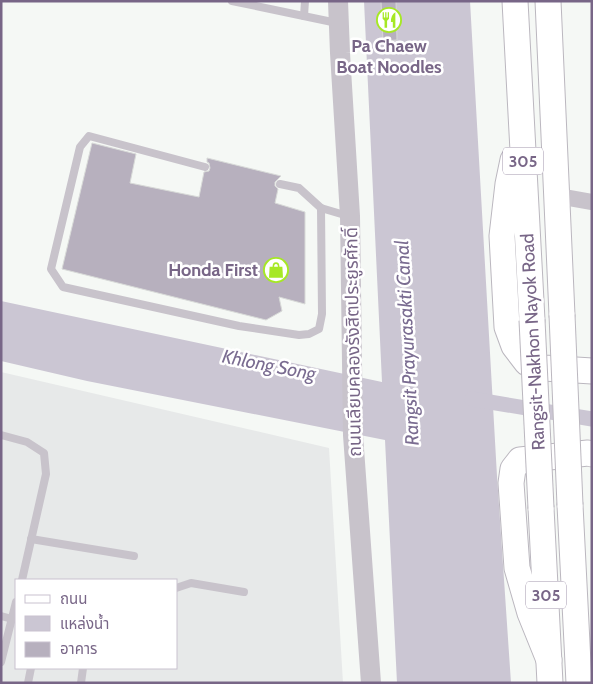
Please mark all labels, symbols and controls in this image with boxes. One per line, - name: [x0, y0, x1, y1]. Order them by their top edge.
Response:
- restaurant icon: Pa Chaew Boat Noodles: [376, 7, 402, 33]
- place label: Pa Chaew Boat Noodles: [336, 35, 442, 78]
- road number: 305: [503, 148, 543, 175]
- street label: ถนนเลียบคลองรังสิตประยูรศักดิ์: [340, 227, 367, 457]
- street label: Rangsit-Nakhon Nayok Road: [516, 233, 550, 451]
- water label: Rangsit Prayurasakti Canal: [390, 239, 424, 446]
- shop icon: Honda First: [263, 257, 289, 283]
- place label: Honda First: [168, 259, 258, 281]
- water label: Khlong Song: [220, 345, 319, 386]
- legend: [15, 579, 178, 669]
- road number: 305: [526, 582, 566, 608]
- text: ถนน: [60, 590, 87, 608]
- text: แหล่งน้ำ: [60, 613, 109, 633]
- text: อาคาร: [60, 640, 97, 658]

